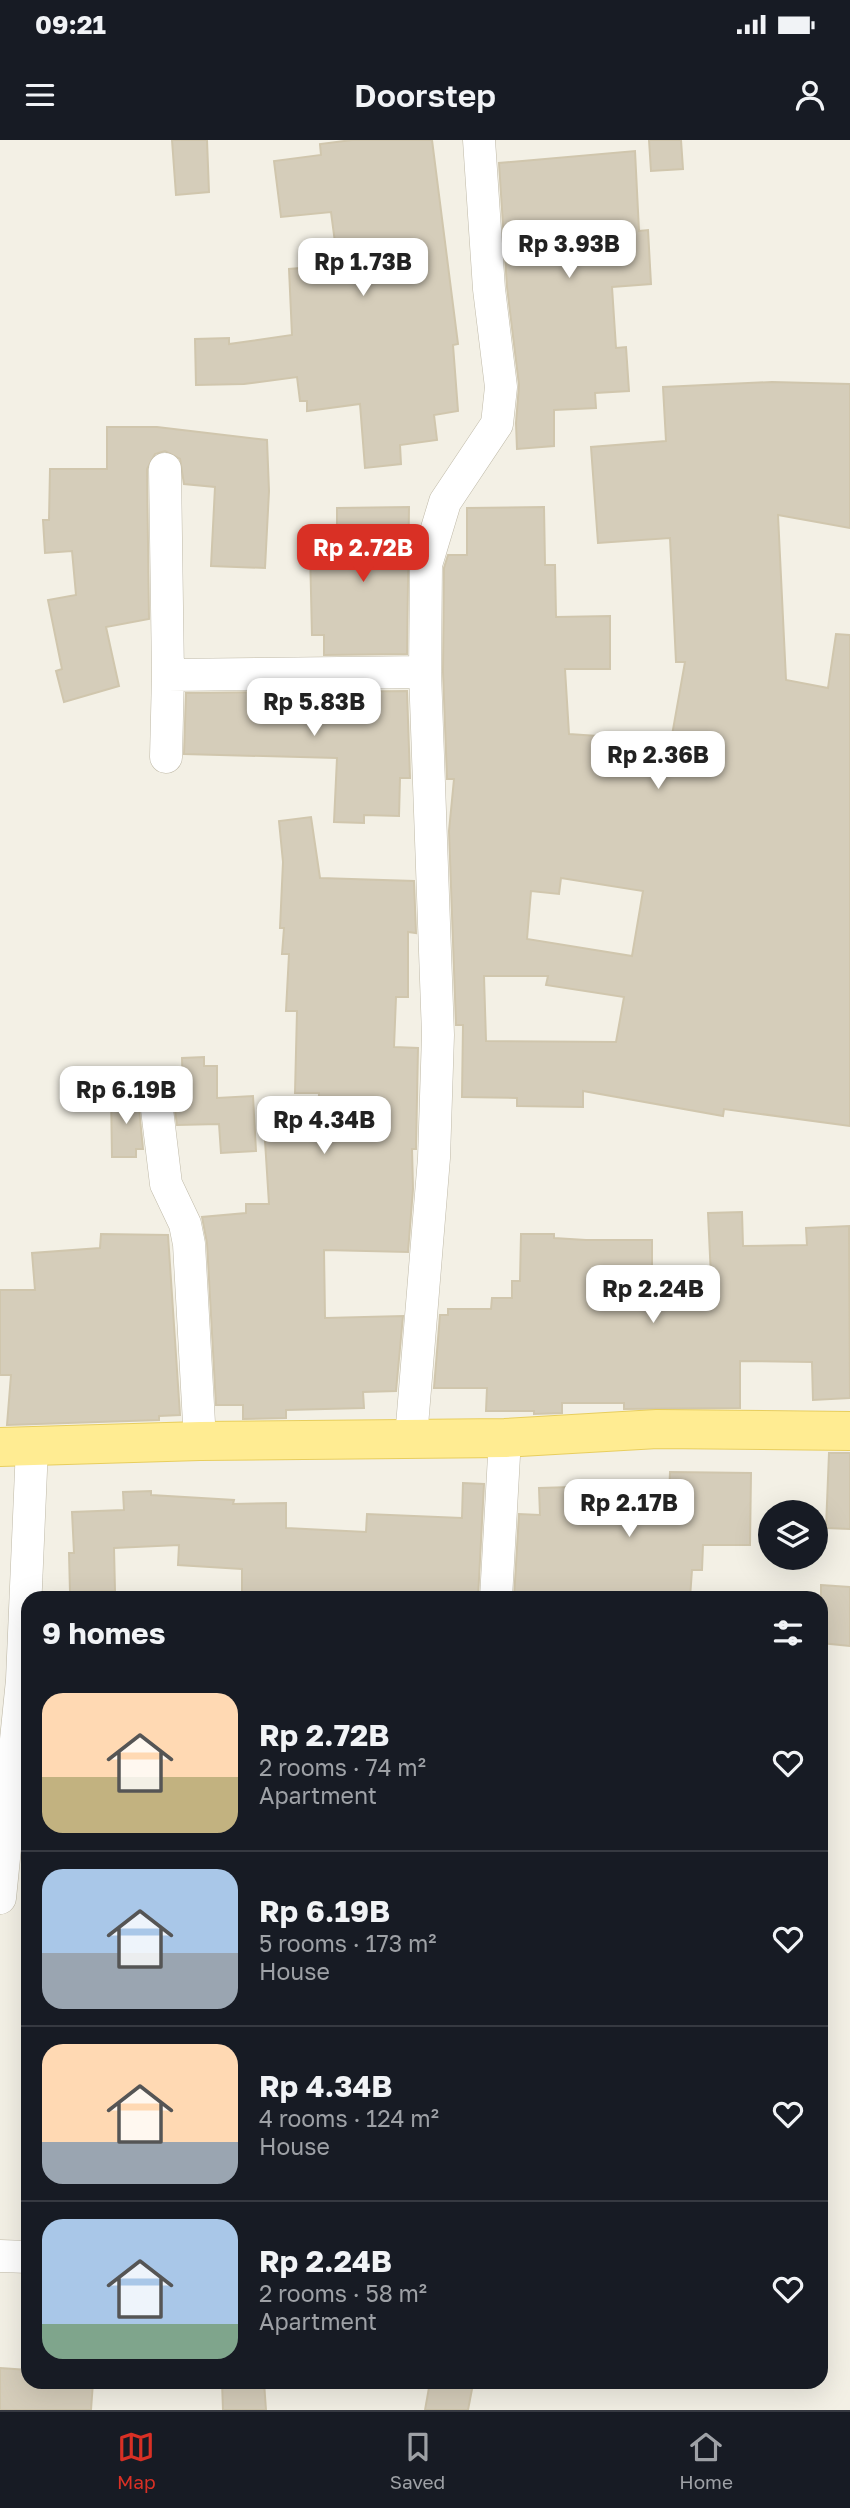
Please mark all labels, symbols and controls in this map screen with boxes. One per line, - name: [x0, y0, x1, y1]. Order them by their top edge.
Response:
- text: 09:21: [35, 9, 106, 40]
- icon: menu: [21, 76, 59, 114]
- text: Doorstep: [354, 76, 496, 114]
- icon: person: [791, 76, 829, 114]
- pin: Rp 3.93B: [497, 220, 641, 280]
- text: Rp 3.93B: [518, 229, 620, 257]
- pin: Rp 1.73B: [291, 239, 435, 298]
- text: Rp 1.73B: [314, 247, 412, 275]
- pin: Rp 2.72B: [291, 524, 435, 584]
- text: Rp 2.72B: [313, 533, 413, 561]
- pin: Rp 5.83B: [242, 678, 386, 738]
- text: Rp 5.83B: [263, 687, 365, 715]
- pin: Rp 2.36B: [586, 732, 730, 791]
- text: Rp 2.36B: [607, 740, 709, 768]
- pin: Rp 6.19B: [54, 1066, 198, 1126]
- text: Rp 6.19B: [76, 1075, 176, 1103]
- pin: Rp 4.34B: [252, 1096, 396, 1156]
- text: Rp 4.34B: [273, 1105, 375, 1133]
- pin: Rp 2.24B: [581, 1266, 725, 1325]
- text: Rp 2.24B: [602, 1274, 704, 1302]
- pin: Rp 2.17B: [557, 1480, 701, 1539]
- text: Rp 2.17B: [580, 1488, 678, 1516]
- map controls: [758, 1500, 828, 1570]
- button: layers: [758, 1500, 828, 1570]
- icon: filters: [769, 1614, 807, 1652]
- text: 9 homes: [42, 1615, 165, 1651]
- text: Rp 2.72B: [259, 1717, 390, 1753]
- icon: home: [98, 1721, 182, 1805]
- icon: heart: [769, 1744, 807, 1782]
- text: 2 rooms · 74 m²: [259, 1753, 426, 1781]
- text: Apartment: [259, 1781, 377, 1809]
- text: Rp 6.19B: [259, 1893, 390, 1929]
- icon: home: [98, 1897, 182, 1981]
- icon: heart: [769, 1920, 807, 1958]
- text: 5 rooms · 173 m²: [259, 1929, 437, 1957]
- text: House: [259, 1957, 330, 1985]
- text: Rp 4.34B: [259, 2068, 392, 2104]
- icon: home: [98, 2072, 182, 2156]
- icon: heart: [769, 2095, 807, 2133]
- text: 4 rooms · 124 m²: [259, 2104, 439, 2132]
- text: House: [259, 2132, 330, 2160]
- text: Rp 2.24B: [259, 2243, 392, 2279]
- icon: home: [98, 2247, 182, 2331]
- icon: heart: [769, 2270, 807, 2308]
- text: 2 rooms · 58 m²: [259, 2279, 427, 2307]
- text: Apartment: [259, 2307, 377, 2335]
- tab: Map: [117, 2428, 156, 2493]
- tab: Saved: [390, 2428, 445, 2493]
- tab: Home: [679, 2428, 733, 2493]

